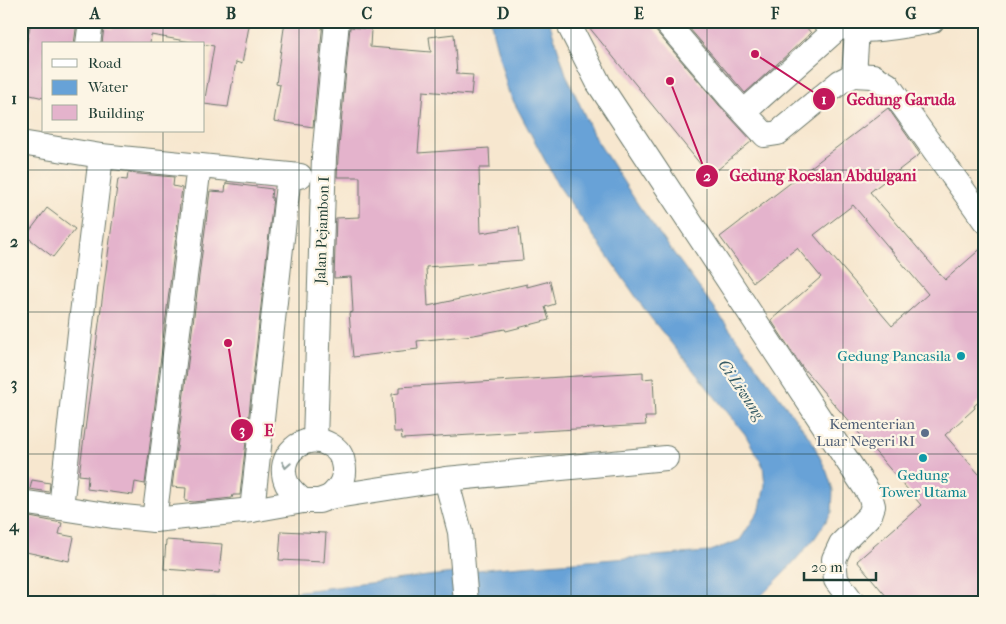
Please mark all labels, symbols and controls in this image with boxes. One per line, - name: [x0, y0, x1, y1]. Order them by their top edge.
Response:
- text: A: [89, 4, 101, 23]
- text: B: [226, 4, 236, 23]
- text: C: [362, 4, 373, 23]
- text: D: [497, 4, 509, 23]
- text: E: [634, 4, 644, 23]
- text: F: [770, 4, 780, 23]
- text: G: [905, 4, 917, 23]
- legend: [42, 42, 205, 132]
- text: Road: [88, 54, 122, 72]
- text: Water: [87, 78, 128, 96]
- callout: Gedung Garuda: [812, 84, 966, 115]
- text: 1: [11, 89, 17, 108]
- text: 1: [821, 90, 827, 108]
- text: Gedung Garuda: [847, 90, 956, 110]
- text: Building: [88, 104, 145, 122]
- callout: Gedung Roeslan Abdulgani: [695, 160, 927, 191]
- text: Gedung Roeslan Abdulgani: [730, 166, 917, 186]
- text: 2: [703, 167, 711, 185]
- street label: Jalan Pejambon I: [311, 176, 333, 285]
- text: 2: [10, 232, 18, 251]
- place label: Gedung Pancasila: [837, 347, 952, 365]
- marker: Gedung Pancasila: [955, 350, 967, 362]
- water label: Ci Liwung: [715, 356, 769, 424]
- text: 3: [11, 374, 17, 394]
- callout: E: [230, 414, 284, 445]
- place label: Kementerian Luar Negeri RI: [816, 415, 915, 450]
- text: 3: [239, 421, 245, 439]
- text: E: [264, 421, 274, 440]
- marker: Kementerian Luar Negeri RI: [919, 427, 931, 439]
- marker: Gedung Tower Utama: [917, 452, 929, 464]
- one-way arrow: [281, 460, 291, 469]
- place label: Gedung Tower Utama: [879, 466, 968, 501]
- text: 4: [8, 516, 20, 536]
- scale bar: [804, 549, 876, 581]
- text: 20 m: [811, 558, 843, 576]

